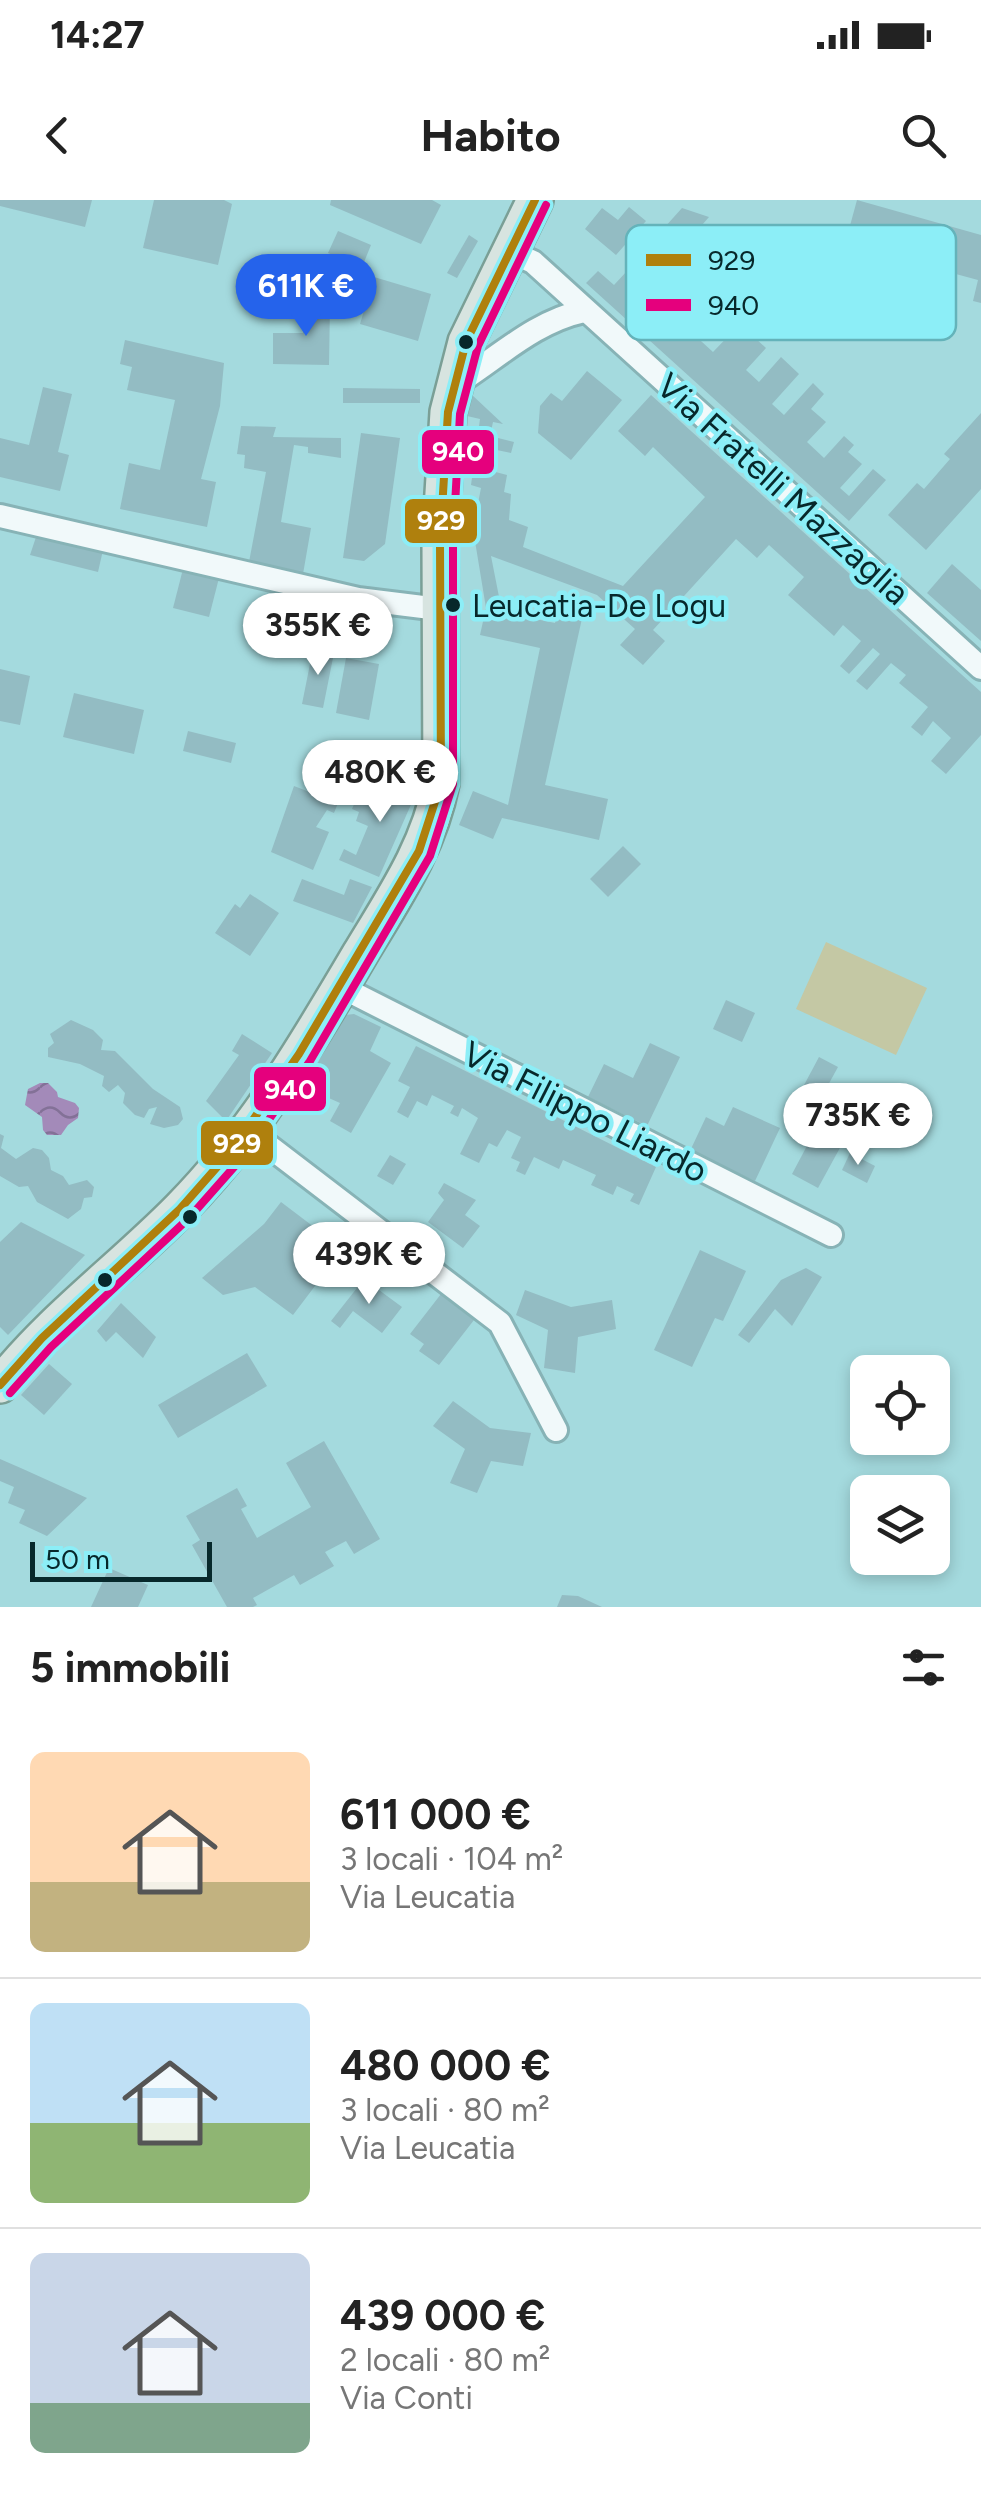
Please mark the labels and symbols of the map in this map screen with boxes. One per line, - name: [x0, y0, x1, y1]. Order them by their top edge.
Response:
- legend: [626, 225, 956, 340]
- text: 929: [708, 243, 755, 277]
- pin: 611K €: [225, 254, 387, 339]
- text: 940: [708, 288, 759, 322]
- unlabelled marker: [456, 332, 476, 352]
- street label: Via Fratelli Mazzaglia: [648, 364, 918, 614]
- line badge: 940: [420, 428, 496, 476]
- text: 940: [432, 434, 484, 468]
- line badge: 929: [403, 497, 479, 545]
- text: 929: [417, 503, 465, 537]
- place label: Leucatia-De Logu: [472, 587, 726, 625]
- pin: 355K €: [237, 593, 399, 678]
- marker: Leucatia-De Logu: [443, 595, 463, 615]
- pin: 480K €: [299, 740, 461, 825]
- street label: Via Filippo Liardo: [456, 1032, 714, 1192]
- line badge: 940: [252, 1065, 328, 1113]
- text: 940: [264, 1072, 316, 1106]
- pin: 735K €: [777, 1083, 939, 1168]
- line badge: 929: [199, 1119, 275, 1167]
- text: 929: [213, 1126, 261, 1160]
- unlabelled marker: [180, 1207, 200, 1227]
- pin: 439K €: [288, 1222, 450, 1307]
- unlabelled marker: [95, 1270, 115, 1290]
- scale bar: [30, 1537, 212, 1582]

